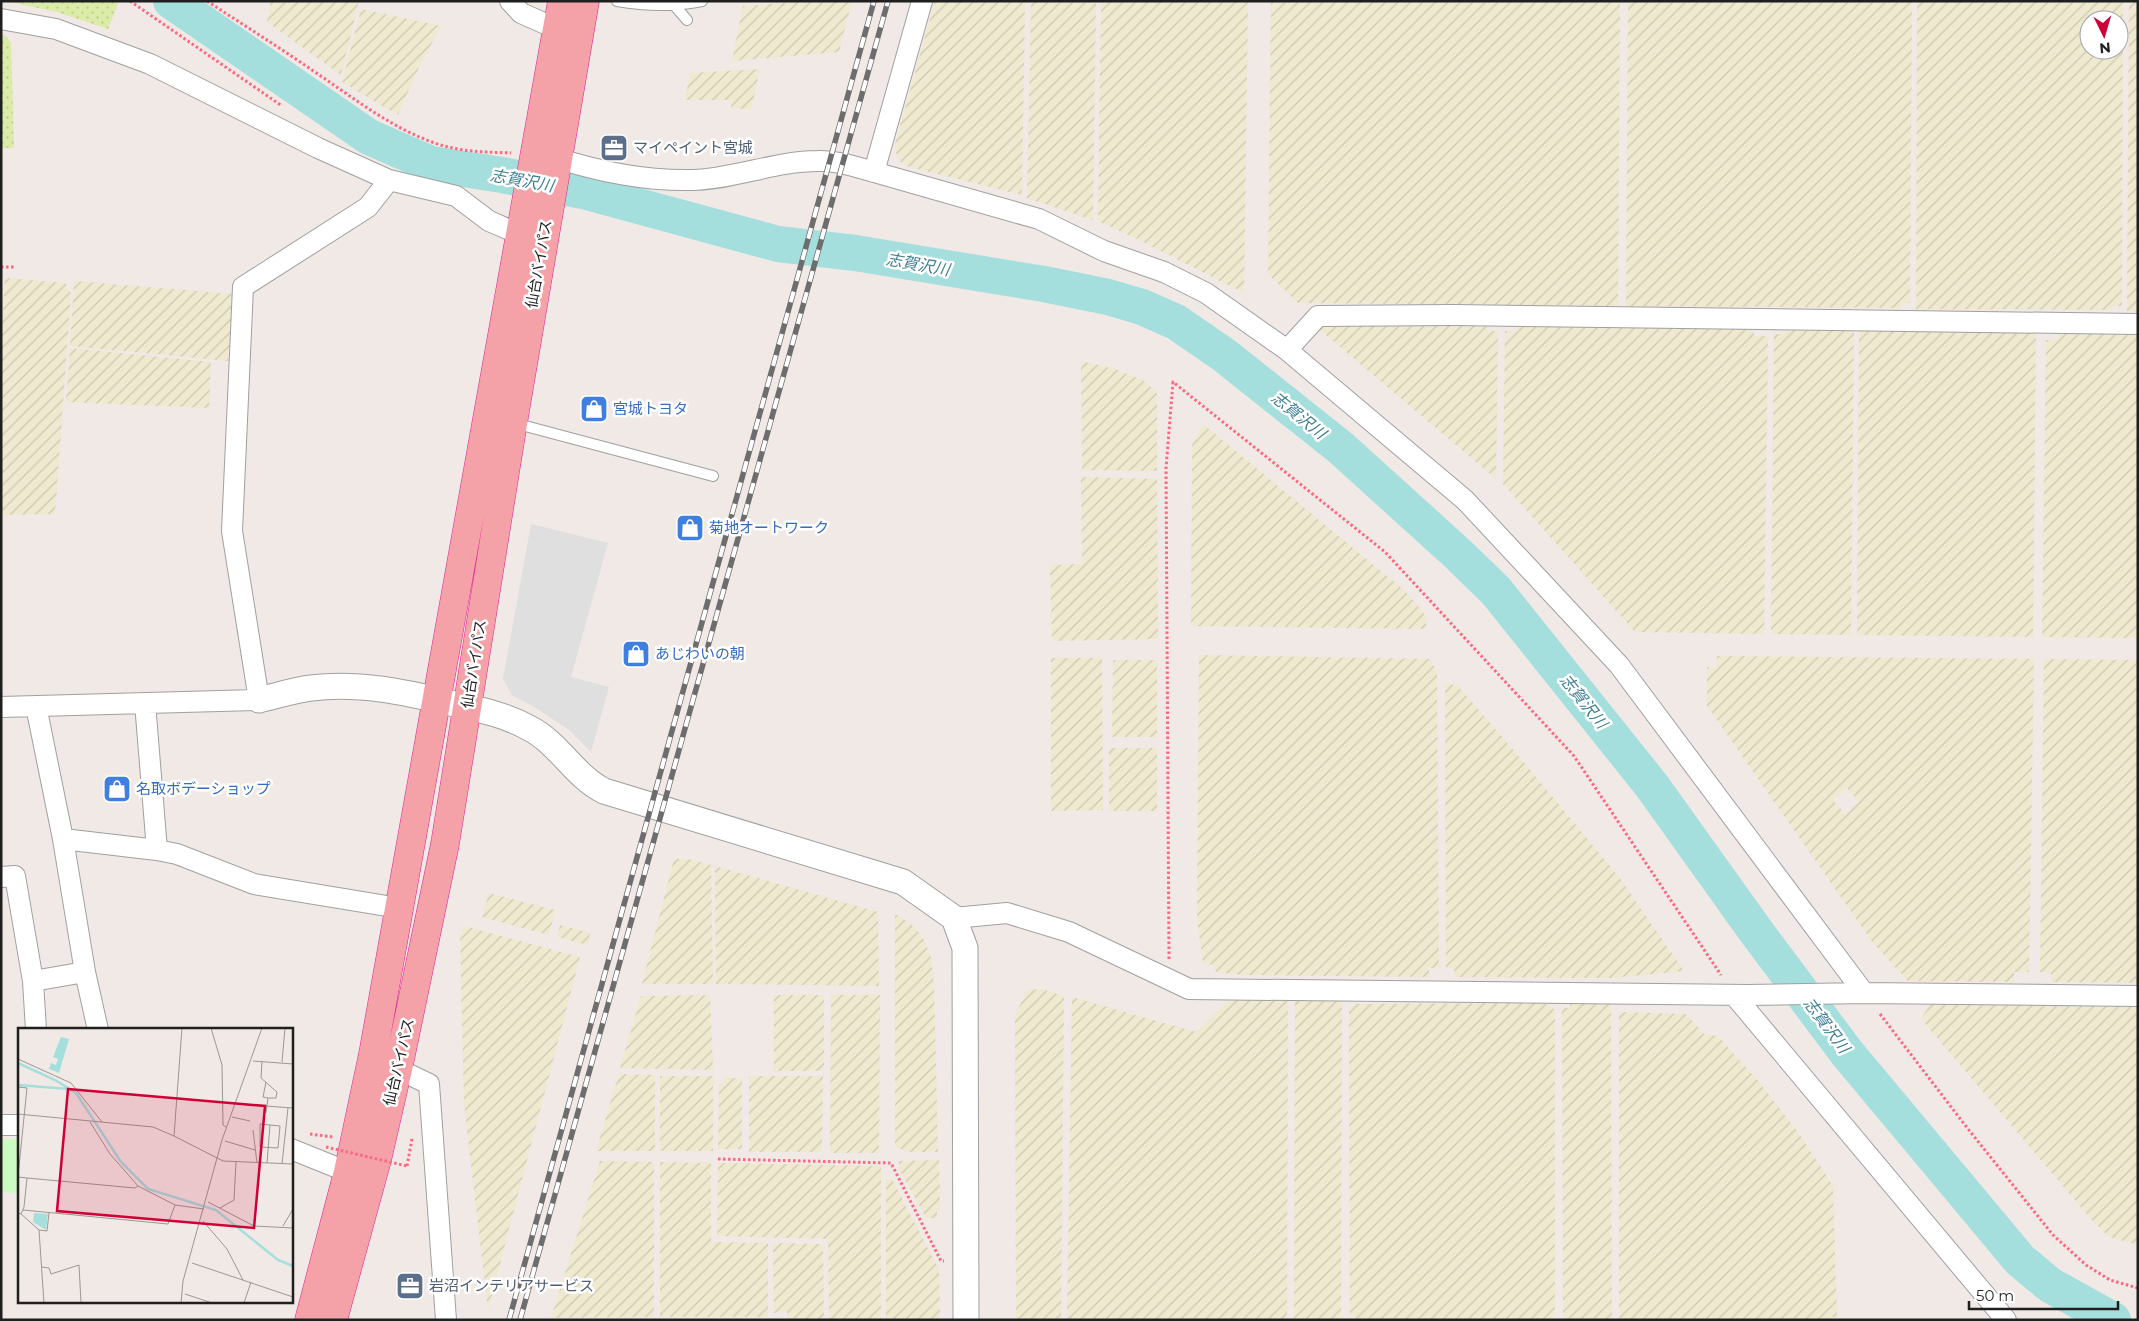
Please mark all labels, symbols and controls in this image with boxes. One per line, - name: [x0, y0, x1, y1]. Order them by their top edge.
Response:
- north arrow: [2079, 10, 2129, 60]
- text: N: [2099, 38, 2112, 57]
- office icon: マイペイント宮城: [599, 133, 629, 163]
- place label: マイペイント宮城: [633, 138, 753, 157]
- water label: 志賀沢川: [489, 166, 557, 196]
- street label: 仙台バイパス: [521, 218, 556, 310]
- water label: 志賀沢川: [885, 250, 953, 280]
- water label: 志賀沢川: [1268, 388, 1331, 444]
- shop icon: 宮城トヨタ: [579, 394, 609, 424]
- place label: 宮城トヨタ: [613, 399, 688, 418]
- shop icon: 菊地オートワーク: [675, 513, 705, 543]
- place label: 菊地オートワーク: [709, 518, 829, 537]
- street label: 仙台バイパス: [457, 618, 490, 710]
- shop icon: あじわいの朝: [621, 639, 651, 669]
- place label: あじわいの朝: [655, 644, 745, 663]
- water label: 志賀沢川: [1556, 670, 1612, 734]
- shop icon: 名取ボデーショップ: [102, 774, 132, 804]
- place label: 名取ボデーショップ: [136, 779, 271, 798]
- water label: 志賀沢川: [1800, 994, 1855, 1058]
- street label: 仙台バイパス: [379, 1016, 418, 1108]
- inset map: [18, 1028, 292, 1304]
- office icon: 岩沼インテリアサービス: [395, 1271, 425, 1301]
- place label: 岩沼インテリアサービス: [429, 1276, 594, 1295]
- scale bar: [1969, 1278, 2118, 1310]
- text: 50 m: [1976, 1286, 2014, 1305]

